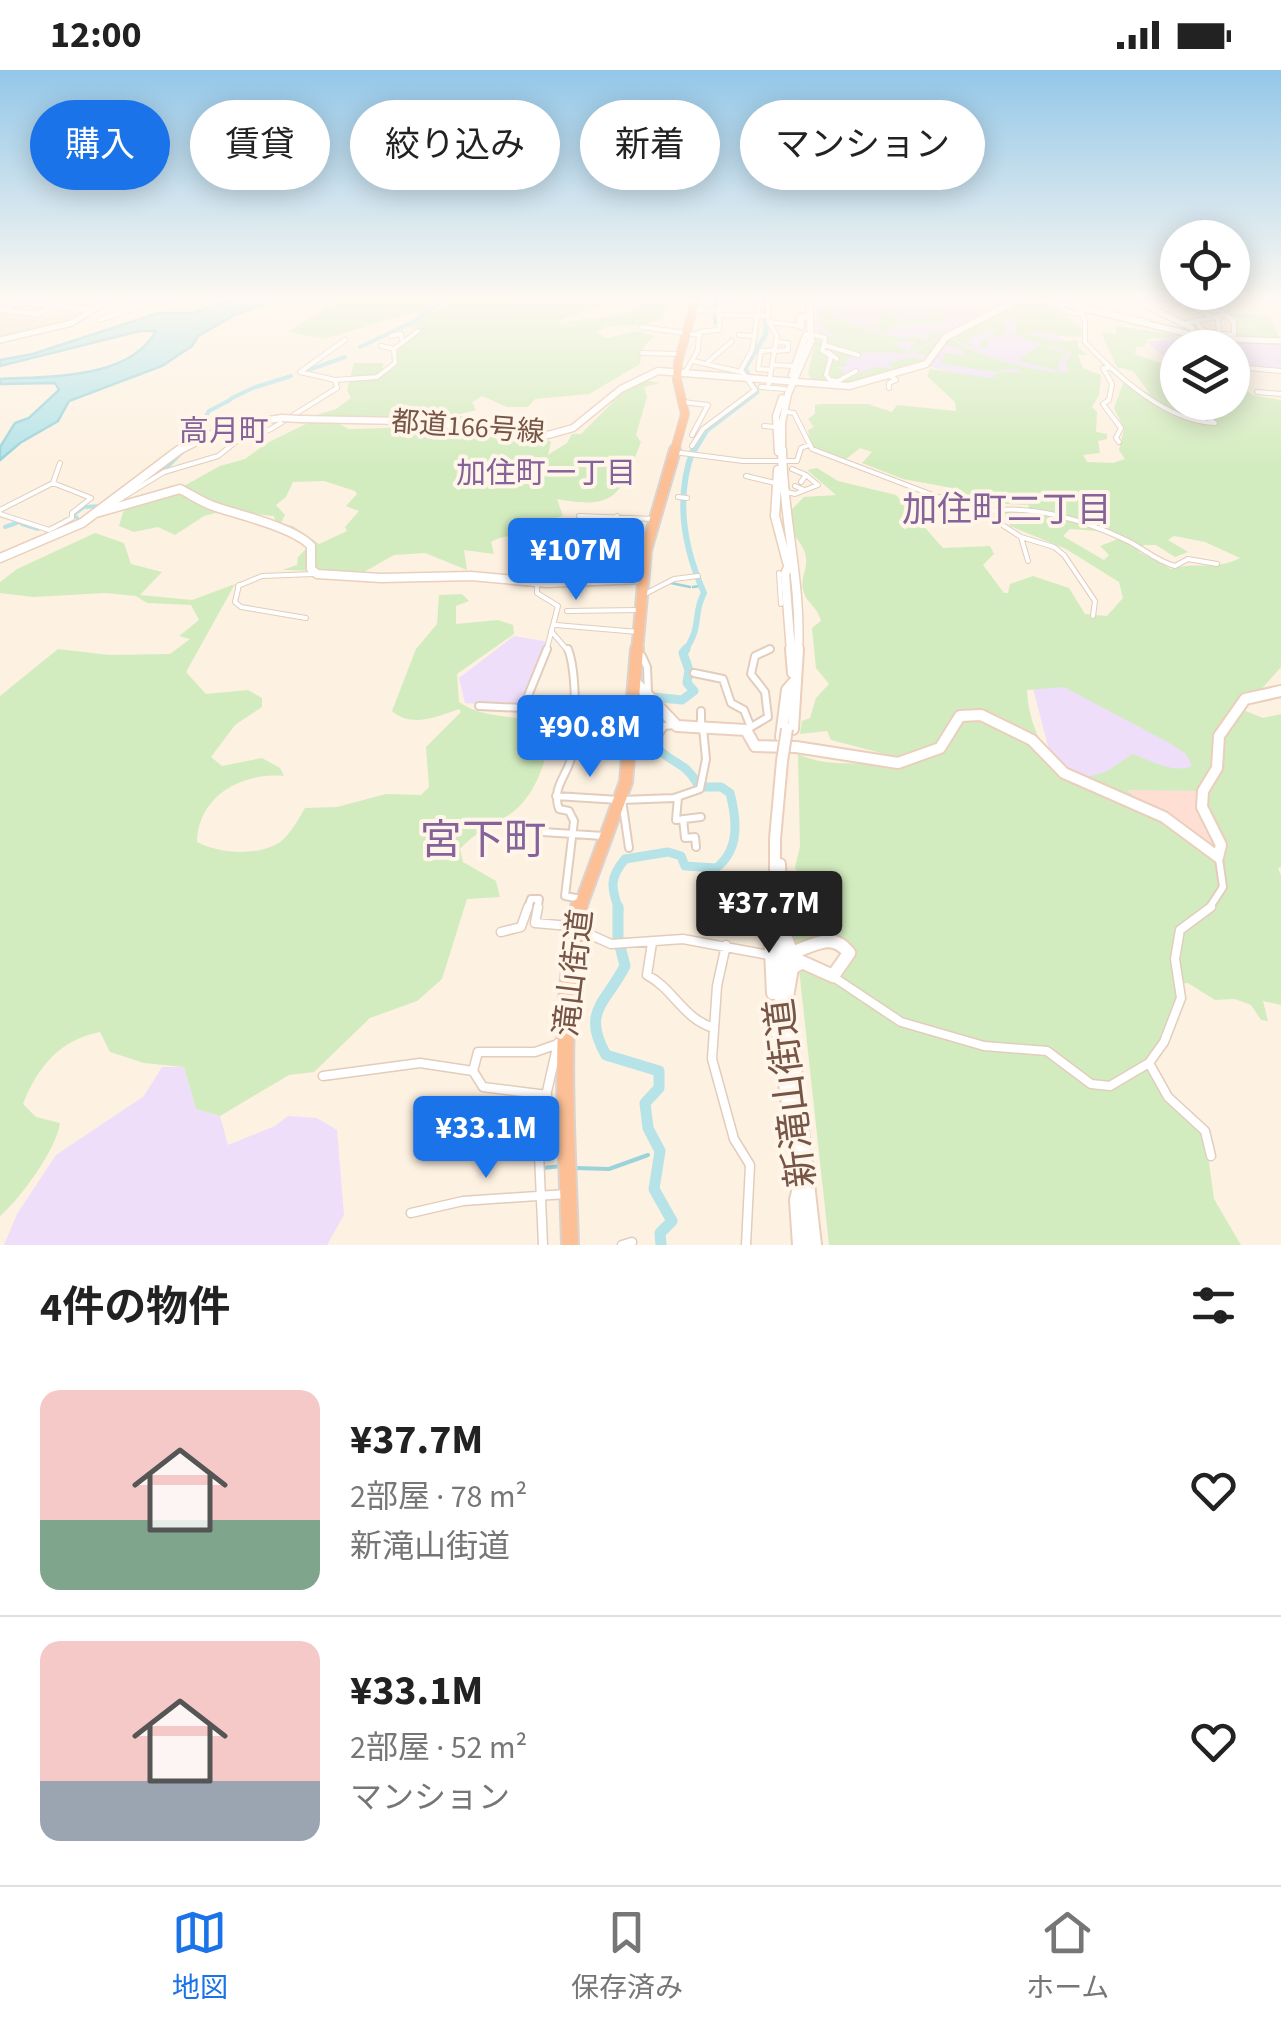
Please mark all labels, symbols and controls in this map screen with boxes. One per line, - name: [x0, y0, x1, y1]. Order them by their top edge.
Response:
- text: 12:00: [50, 8, 142, 62]
- chip: 購入: [30, 100, 170, 190]
- chip: 賃貸: [190, 100, 330, 190]
- chip: 絞り込み: [350, 100, 560, 190]
- chip: 新着: [580, 100, 720, 190]
- chip: マンション: [740, 100, 985, 190]
- map controls: [1160, 220, 1250, 420]
- button: locate: [1160, 220, 1250, 310]
- button: layers: [1160, 330, 1250, 420]
- street label: 都道166号線: [390, 402, 546, 452]
- district label: 高月町: [179, 410, 269, 453]
- district label: 加住町一丁目: [456, 452, 636, 495]
- district label: 加住町二丁目: [902, 485, 1112, 535]
- pin: ¥107M: [506, 518, 646, 603]
- text: ¥107M: [530, 527, 622, 573]
- pin: ¥90.8M: [509, 695, 671, 780]
- text: ¥90.8M: [539, 704, 641, 750]
- district label: 宮下町: [420, 811, 546, 871]
- pin: ¥37.7M: [688, 871, 850, 956]
- text: ¥37.7M: [718, 880, 820, 926]
- street label: 滝山街道: [543, 907, 605, 1039]
- street label: 新滝山街道: [753, 995, 829, 1191]
- pin: ¥33.1M: [405, 1096, 567, 1181]
- text: ¥33.1M: [435, 1105, 537, 1151]
- text: 4件の物件: [40, 1278, 230, 1338]
- icon: filters: [1186, 1278, 1241, 1333]
- text: ¥37.7M: [350, 1410, 483, 1470]
- icon: home: [120, 1430, 240, 1550]
- icon: heart: [1186, 1463, 1241, 1518]
- text: 2部屋 · 78 m²: [350, 1474, 527, 1520]
- text: 新滝山街道: [350, 1524, 510, 1570]
- text: ¥33.1M: [350, 1661, 483, 1721]
- icon: home: [120, 1681, 240, 1801]
- icon: heart: [1186, 1714, 1241, 1769]
- text: 2部屋 · 52 m²: [350, 1725, 527, 1771]
- text: マンション: [350, 1775, 510, 1821]
- tab: 地図: [172, 1905, 228, 2008]
- tab: 保存済み: [571, 1905, 683, 2008]
- tab: ホーム: [1026, 1905, 1109, 2008]

